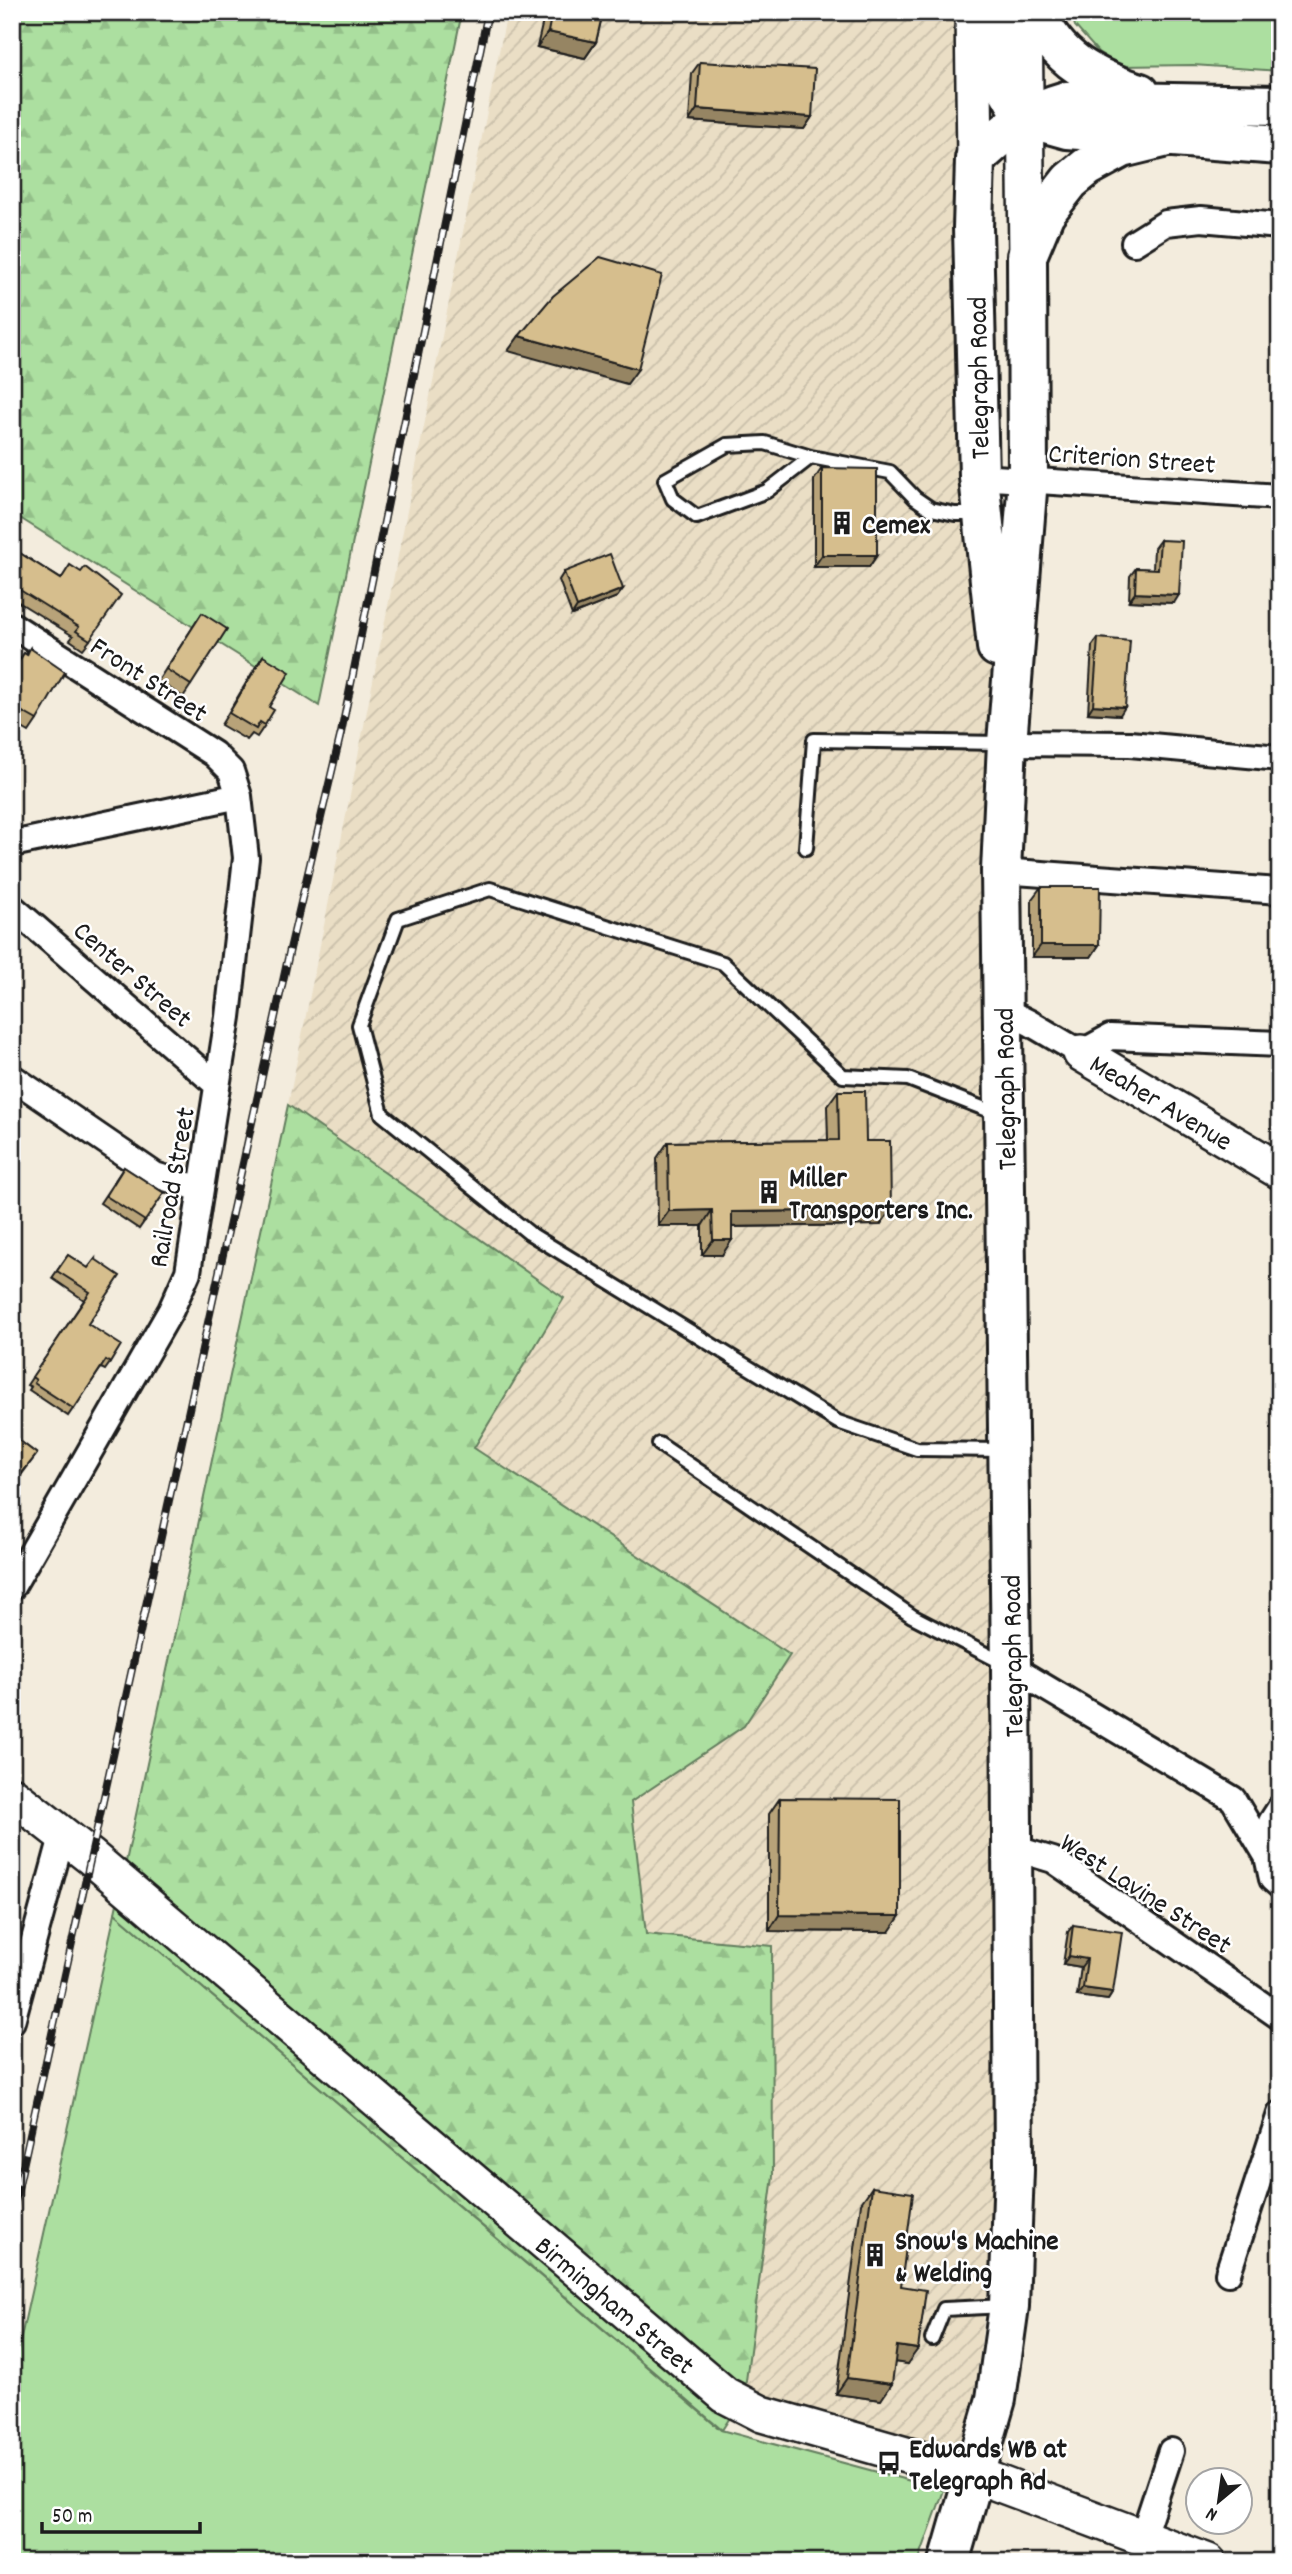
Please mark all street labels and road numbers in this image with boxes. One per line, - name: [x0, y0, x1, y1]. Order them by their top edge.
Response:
- street label: Telegraph Road: [961, 296, 1003, 460]
- street label: Criterion Street: [1047, 436, 1217, 488]
- street label: Front Street: [81, 629, 214, 735]
- street label: Center Street: [62, 914, 199, 1040]
- street label: Telegraph Road: [988, 1007, 1030, 1171]
- street label: Meaher Avenue: [1080, 1047, 1238, 1164]
- street label: Railroad Street: [141, 1105, 209, 1271]
- street label: Telegraph Road: [995, 1574, 1037, 1738]
- street label: West Lavine Street: [1050, 1825, 1238, 1967]
- street label: Birmingham Street: [524, 2229, 701, 2387]

